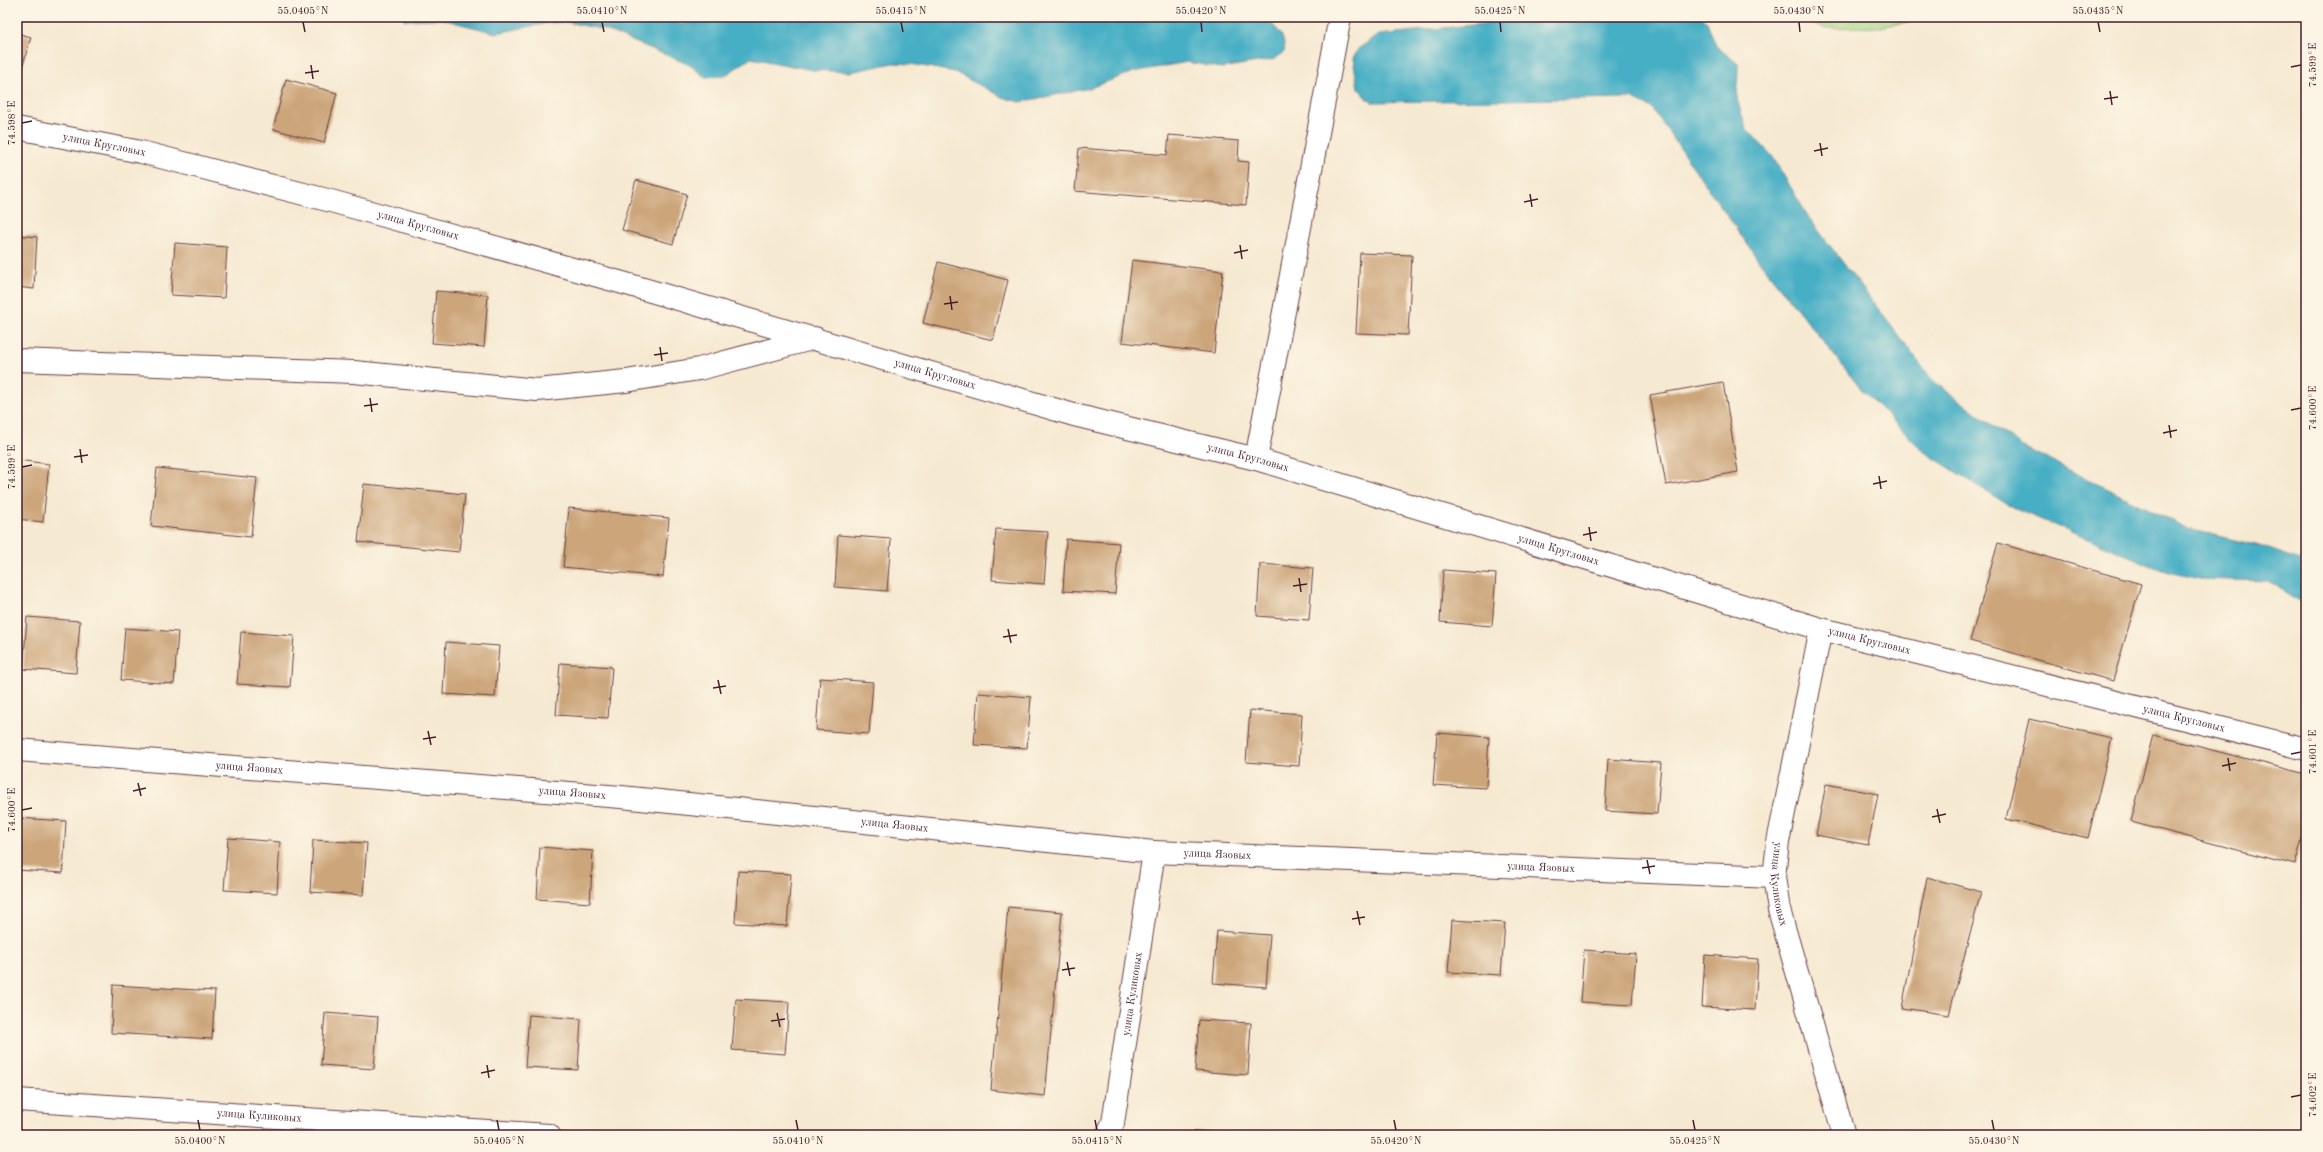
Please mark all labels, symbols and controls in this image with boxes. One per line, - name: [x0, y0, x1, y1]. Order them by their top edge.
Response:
- text: 55.0405°N: [277, 6, 329, 16]
- text: 55.0410°N: [576, 6, 628, 16]
- text: 55.0415°N: [875, 6, 927, 16]
- text: 55.0420°N: [1175, 6, 1227, 16]
- text: 55.0425°N: [1474, 6, 1526, 16]
- text: 55.0430°N: [1773, 6, 1825, 16]
- text: 55.0435°N: [2072, 6, 2124, 16]
- text: 74.599°E: [2308, 43, 2318, 87]
- text: 74.598°E: [7, 101, 17, 145]
- street label: улица Кругловых: [62, 131, 147, 159]
- street label: улица Кругловых: [376, 209, 460, 242]
- street label: улица Кругловых: [893, 357, 977, 392]
- text: 74.600°E: [2308, 386, 2318, 430]
- street label: улица Кругловых: [1206, 442, 1291, 474]
- text: 74.599°E: [7, 445, 17, 489]
- street label: улица Кругловых: [1517, 533, 1601, 568]
- street label: улица Кругловых: [1827, 626, 1912, 657]
- street label: улица Кругловых: [2142, 703, 2227, 734]
- text: 74.601°E: [2308, 730, 2318, 774]
- street label: улица Язовых: [215, 760, 284, 776]
- street label: улица Язовых: [538, 785, 607, 801]
- text: 74.600°E: [7, 788, 17, 832]
- street label: улица Язовых: [860, 816, 929, 834]
- street label: улица Куликовых: [1768, 841, 1789, 928]
- street label: улица Язовых: [1183, 848, 1252, 861]
- street label: улица Язовых: [1507, 861, 1576, 874]
- street label: улица Куликовых: [1121, 951, 1144, 1037]
- text: 74.602°E: [2308, 1073, 2318, 1117]
- street label: улица Куликовых: [217, 1108, 303, 1124]
- text: 55.0400°N: [174, 1136, 226, 1146]
- text: 55.0405°N: [473, 1136, 525, 1146]
- text: 55.0410°N: [772, 1136, 824, 1146]
- text: 55.0415°N: [1071, 1136, 1123, 1146]
- text: 55.0420°N: [1370, 1136, 1422, 1146]
- text: 55.0425°N: [1669, 1136, 1721, 1146]
- text: 55.0430°N: [1968, 1136, 2020, 1146]

